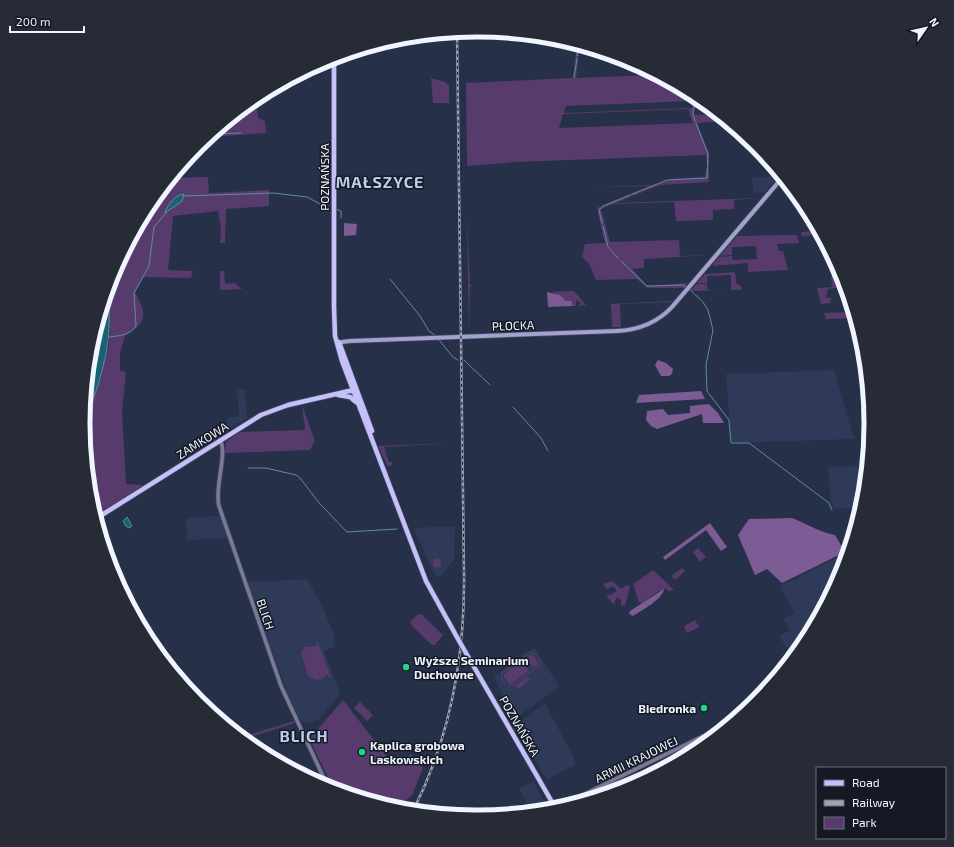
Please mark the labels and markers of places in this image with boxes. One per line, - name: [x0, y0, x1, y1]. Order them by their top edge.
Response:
- place label: Wyższe Seminarium Duchowne: [414, 653, 529, 681]
- marker: Wyższe Seminarium Duchowne: [401, 662, 411, 672]
- place label: Biedronka: [638, 701, 696, 715]
- marker: Biedronka: [699, 703, 709, 713]
- place label: Kaplica grobowa Laskowskich: [370, 738, 465, 766]
- marker: Kaplica grobowa Laskowskich: [357, 747, 367, 757]

